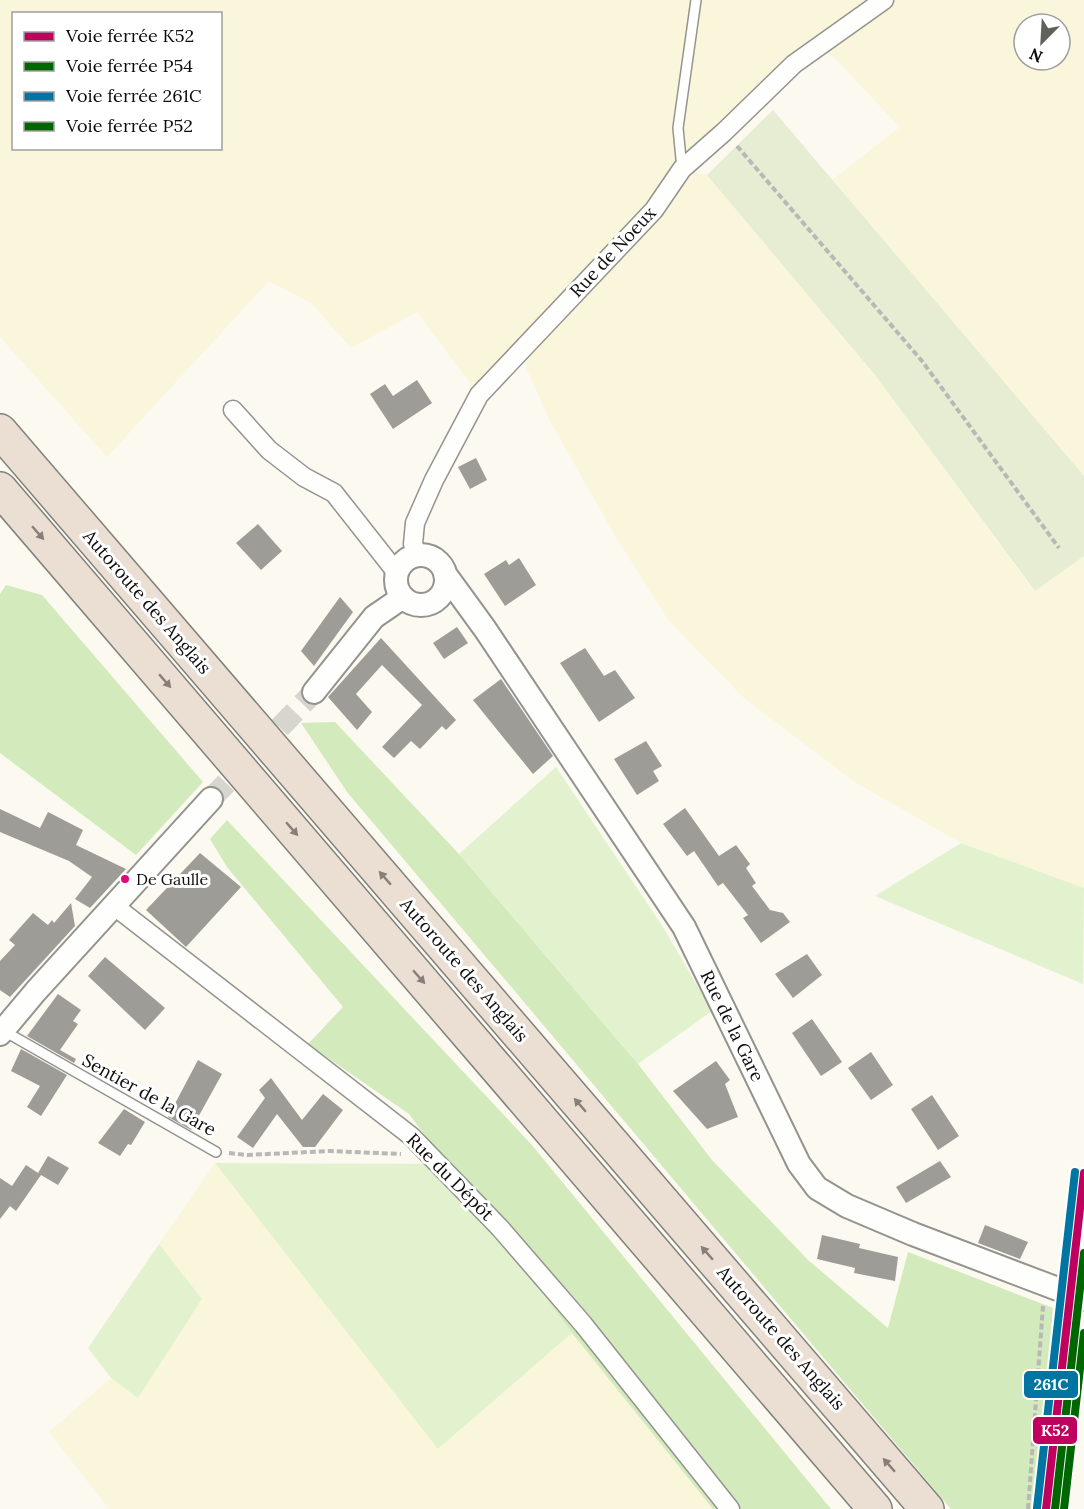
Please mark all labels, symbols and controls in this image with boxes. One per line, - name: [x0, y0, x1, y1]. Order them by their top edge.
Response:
- legend: [12, 12, 222, 150]
- north arrow: [1012, 12, 1072, 72]
- text: Voie ferrée K52: [65, 24, 194, 47]
- text: N: [1026, 44, 1046, 67]
- text: Voie ferrée P54: [65, 54, 193, 77]
- text: Voie ferrée 261C: [65, 84, 202, 107]
- text: Voie ferrée P52: [65, 114, 193, 137]
- street label: Rue de Noeux: [565, 201, 661, 302]
- street label: Autoroute des Anglais: [78, 524, 216, 679]
- one-way arrow: [31, 526, 45, 541]
- one-way arrow: [158, 673, 171, 688]
- one-way arrow: [285, 821, 298, 836]
- place label: De Gaulle: [136, 869, 208, 889]
- one-way arrow: [378, 870, 391, 886]
- marker: De Gaulle: [119, 873, 131, 885]
- street label: Autoroute des Anglais: [395, 892, 533, 1047]
- street label: Rue de la Gare: [696, 966, 769, 1085]
- one-way arrow: [412, 969, 425, 984]
- street label: Sentier de la Gare: [78, 1048, 220, 1141]
- one-way arrow: [574, 1098, 587, 1113]
- street label: Rue du Dépôt: [402, 1128, 499, 1225]
- one-way arrow: [701, 1246, 714, 1261]
- street label: Autoroute des Anglais: [712, 1260, 850, 1415]
- line badge: 261C: [1023, 1370, 1079, 1399]
- text: 261C: [1033, 1374, 1069, 1394]
- line badge: K52: [1032, 1416, 1078, 1445]
- text: K52: [1041, 1420, 1069, 1440]
- one-way arrow: [883, 1458, 896, 1473]

